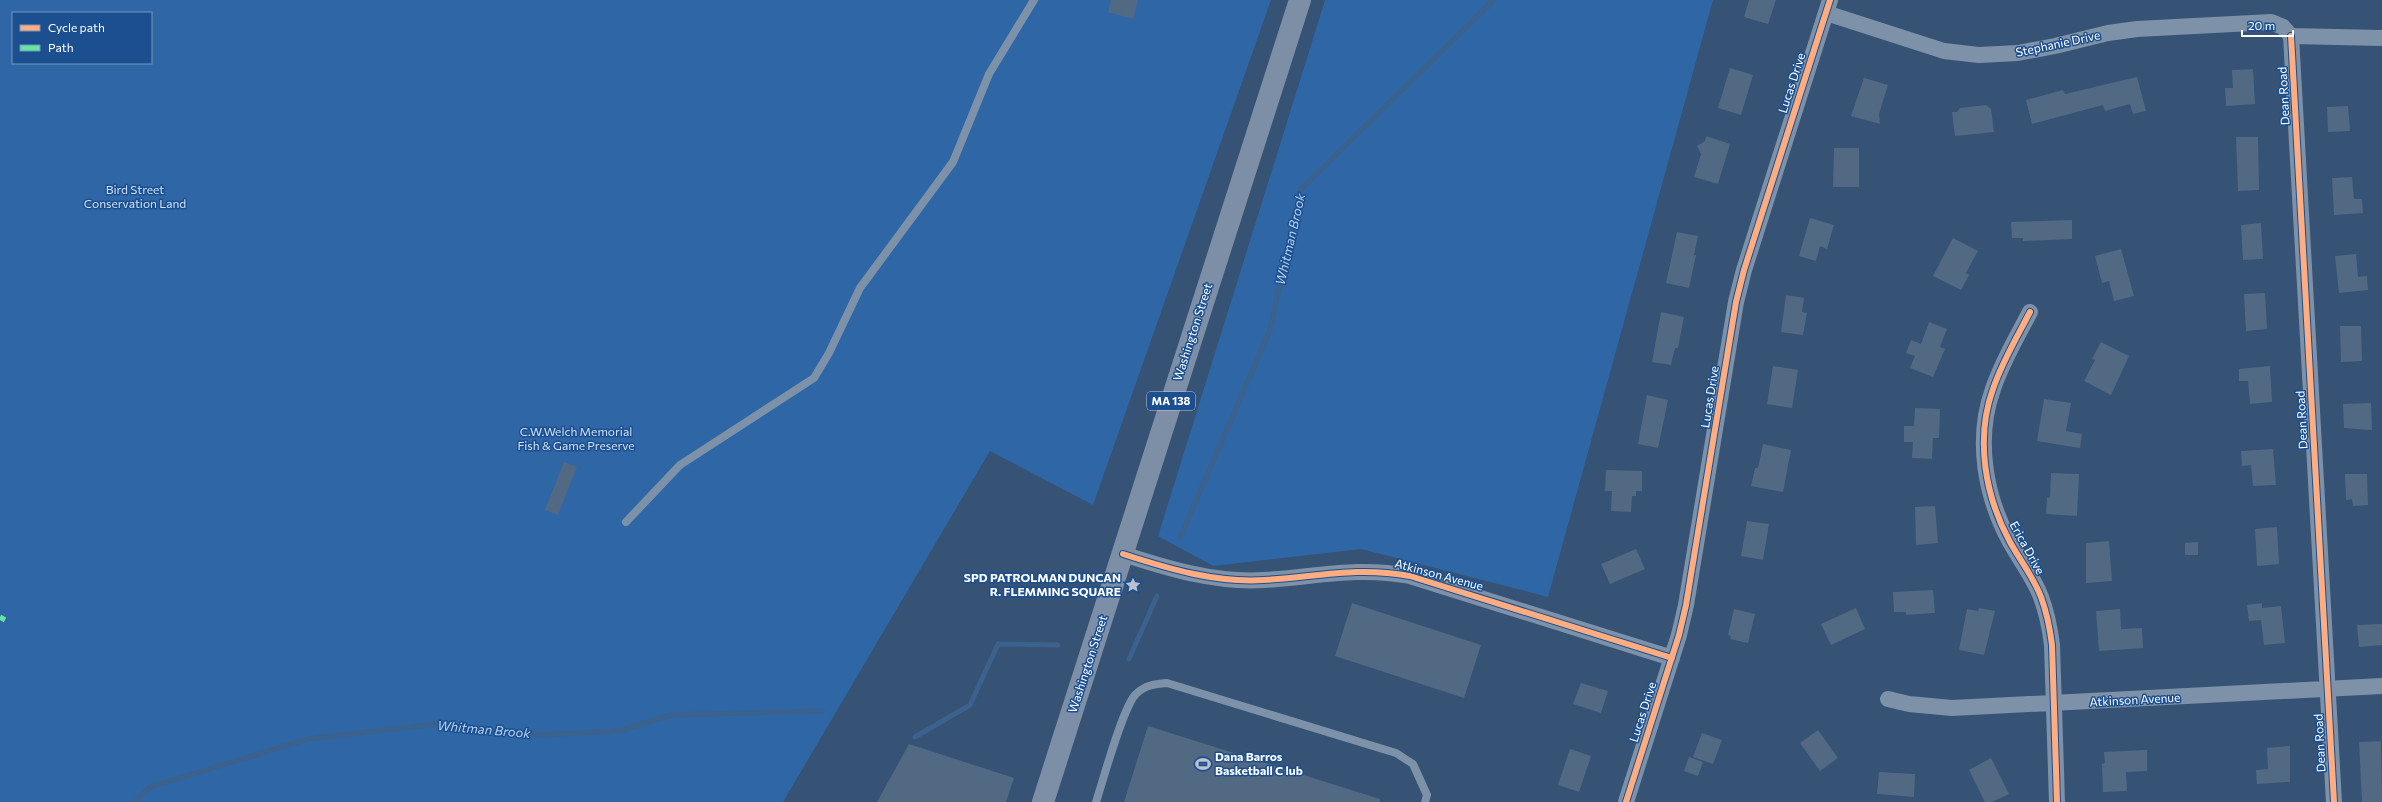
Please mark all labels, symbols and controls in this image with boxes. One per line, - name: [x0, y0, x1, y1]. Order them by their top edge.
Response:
- legend: [12, 12, 152, 64]
- scale bar: [2242, 12, 2293, 38]
- text: 20 m: [2248, 18, 2275, 32]
- text: Cycle path: [48, 20, 105, 34]
- street label: Stephanie Drive: [2014, 27, 2101, 59]
- text: Path: [48, 40, 74, 54]
- street label: Lucas Drive: [1775, 51, 1807, 115]
- street label: Dean Road: [2274, 66, 2292, 126]
- park label: Bird Street Conservation Land: [84, 182, 186, 210]
- water label: Whitman Brook: [1272, 191, 1309, 286]
- street label: Washington Street: [1170, 281, 1214, 382]
- street label: Lucas Drive: [1697, 365, 1721, 429]
- street label: Dean Road: [2292, 390, 2310, 450]
- road number: MA 138: [1147, 392, 1195, 410]
- park label: C.W.Welch Memorial Fish & Game Preserve: [517, 424, 635, 452]
- street label: Erica Drive: [2008, 519, 2048, 576]
- street label: Atkinson Avenue: [1393, 555, 1485, 593]
- place label: SPD PATROLMAN DUNCAN R. FLEMMING SQUARE: [964, 570, 1121, 598]
- place icon: SPD PATROLMAN DUNCAN R. FLEMMING SQUARE: [1124, 576, 1142, 594]
- street label: Washington Street: [1065, 613, 1109, 714]
- street label: Lucas Drive: [1626, 680, 1658, 744]
- street label: Atkinson Avenue: [2089, 690, 2181, 708]
- street label: Dean Road: [2310, 713, 2328, 773]
- water label: Whitman Brook: [437, 717, 532, 741]
- place label: Dana Barros Basketball C lub: [1215, 749, 1303, 777]
- sports icon: Dana Barros Basketball C lub: [1194, 755, 1212, 773]

